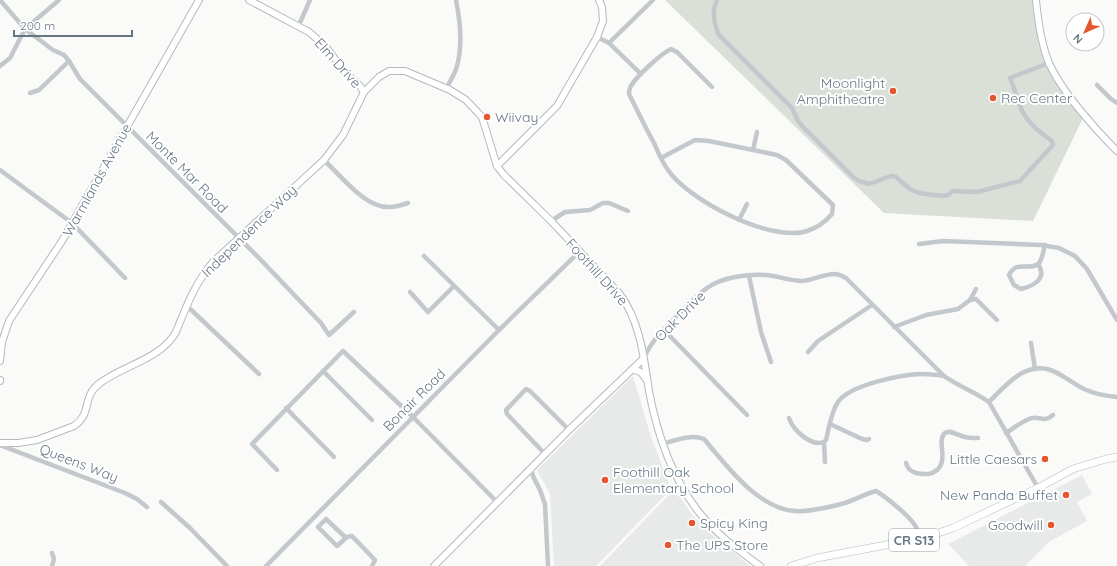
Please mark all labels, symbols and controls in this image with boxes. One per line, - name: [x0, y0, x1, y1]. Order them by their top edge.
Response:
- scale bar: [14, 12, 132, 38]
- north arrow: [1065, 12, 1105, 52]
- text: 200 m: [20, 18, 55, 33]
- text: N: [1070, 31, 1086, 47]
- street label: Elm Drive: [311, 34, 365, 92]
- place label: Moonlight Amphitheatre: [797, 74, 885, 108]
- marker: Moonlight Amphitheatre: [888, 86, 898, 96]
- place label: Rec Center: [1001, 89, 1073, 107]
- marker: Rec Center: [988, 93, 998, 103]
- place label: Wiivay: [495, 108, 538, 126]
- marker: Wiivay: [482, 112, 492, 122]
- street label: Warmlands Avenue: [58, 120, 136, 240]
- street label: Monte Mar Road: [142, 127, 232, 217]
- street label: Independence Way: [198, 181, 300, 281]
- street label: Foothill Drive: [562, 235, 632, 309]
- street label: Oak Drive: [651, 287, 709, 345]
- street label: Bonair Road: [379, 365, 449, 435]
- street label: Queens Way: [37, 440, 121, 486]
- place label: Little Caesars: [950, 450, 1037, 468]
- marker: Little Caesars: [1040, 454, 1050, 464]
- place label: Foothill Oak Elementary School: [613, 463, 734, 497]
- marker: Foothill Oak Elementary School: [600, 475, 610, 485]
- place label: New Panda Buffet: [940, 486, 1058, 504]
- marker: New Panda Buffet: [1061, 490, 1071, 500]
- place label: Spicy King: [700, 514, 768, 532]
- place label: Goodwill: [988, 516, 1043, 534]
- marker: Spicy King: [687, 518, 697, 528]
- marker: Goodwill: [1046, 520, 1056, 530]
- road number: CR S13: [889, 529, 939, 551]
- place label: The UPS Store: [676, 536, 768, 554]
- marker: The UPS Store: [663, 540, 673, 550]

